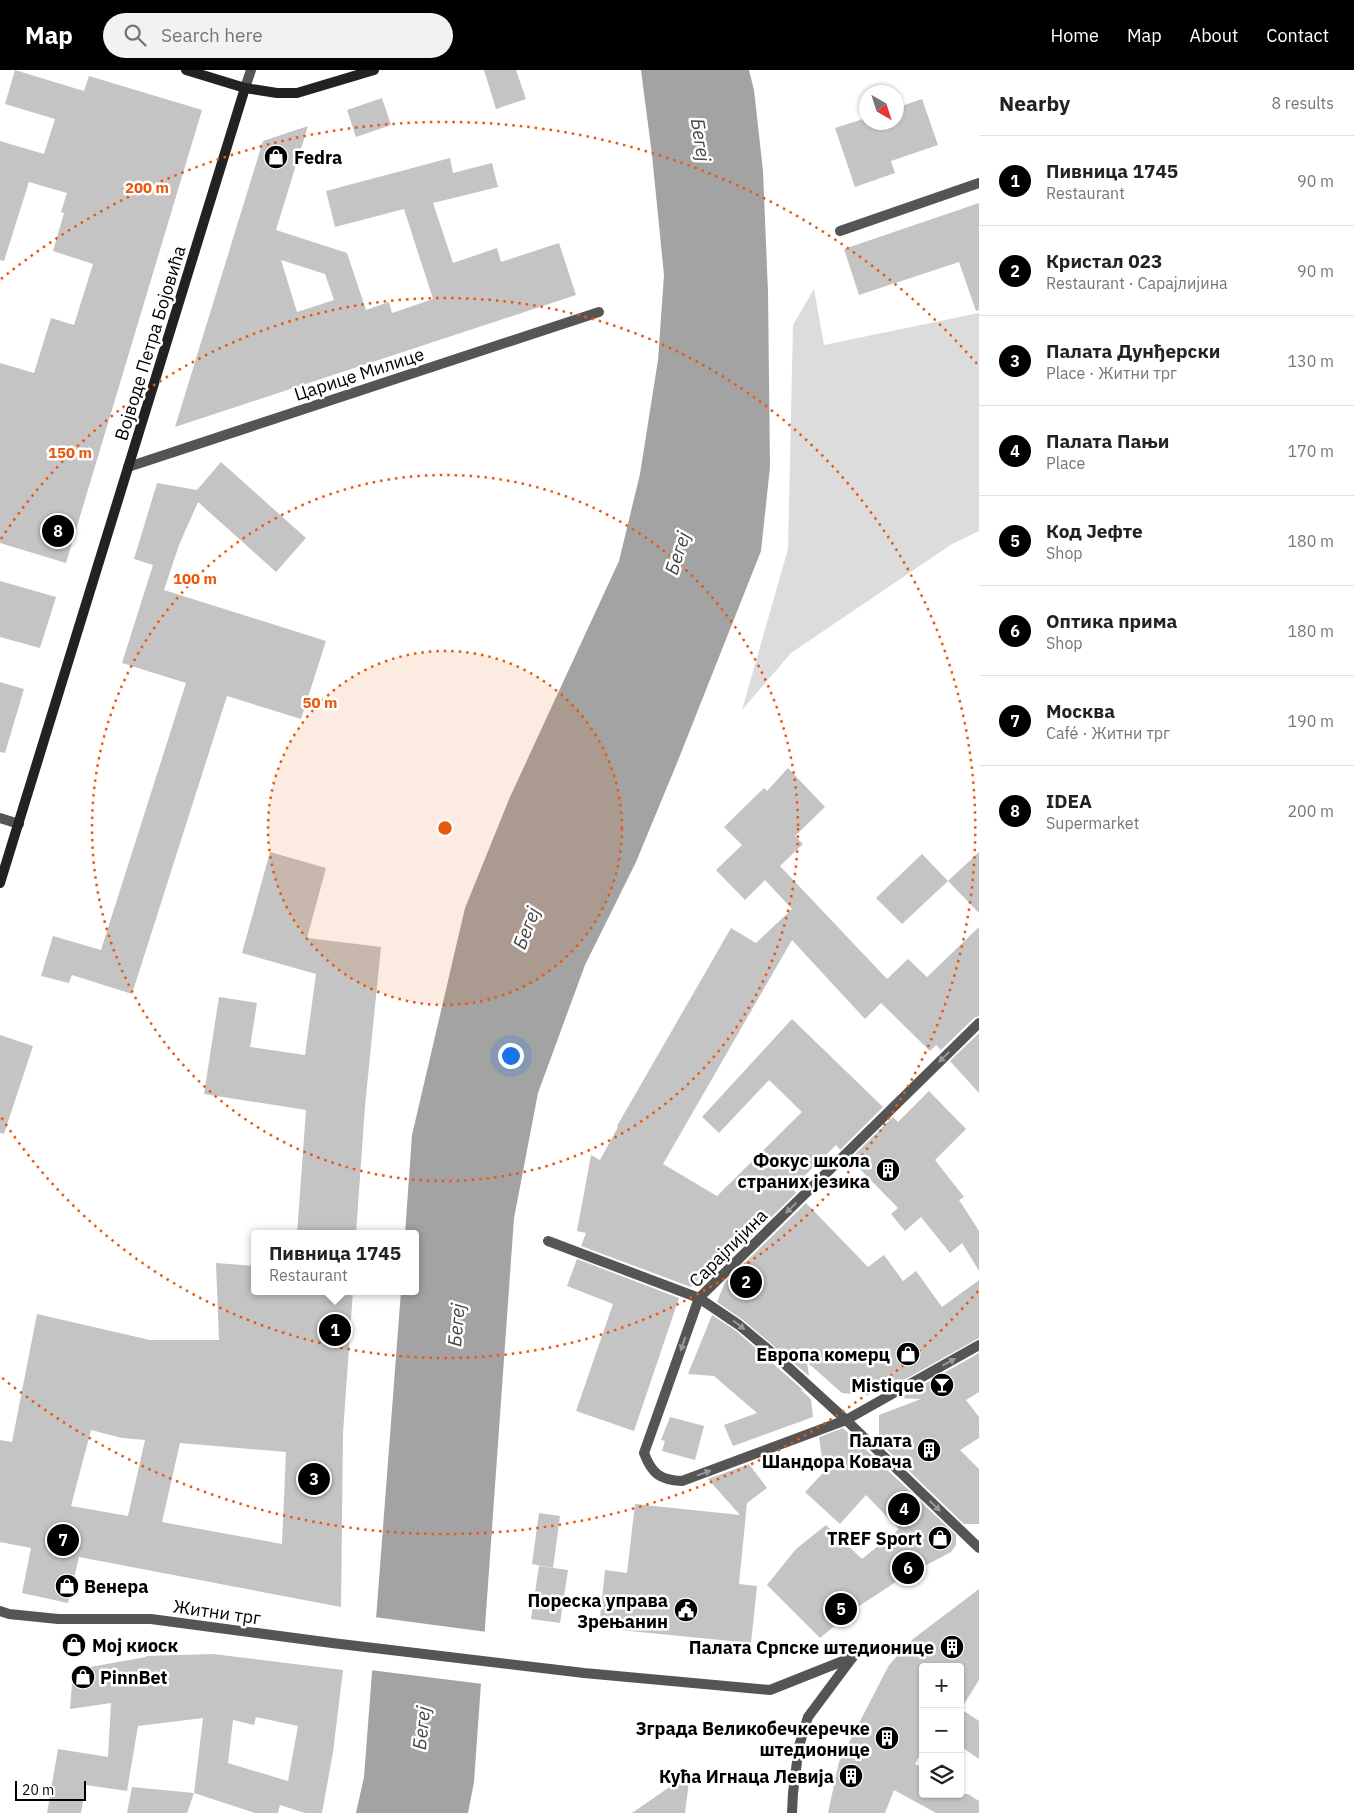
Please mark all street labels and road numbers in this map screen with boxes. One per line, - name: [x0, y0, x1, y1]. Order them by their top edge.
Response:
- street label: Војводе Петра Бојовића: [109, 242, 191, 443]
- street label: Царице Милице: [291, 342, 427, 406]
- street label: Сарајлијина: [684, 1204, 772, 1292]
- street label: Житни трг: [171, 1594, 263, 1630]

